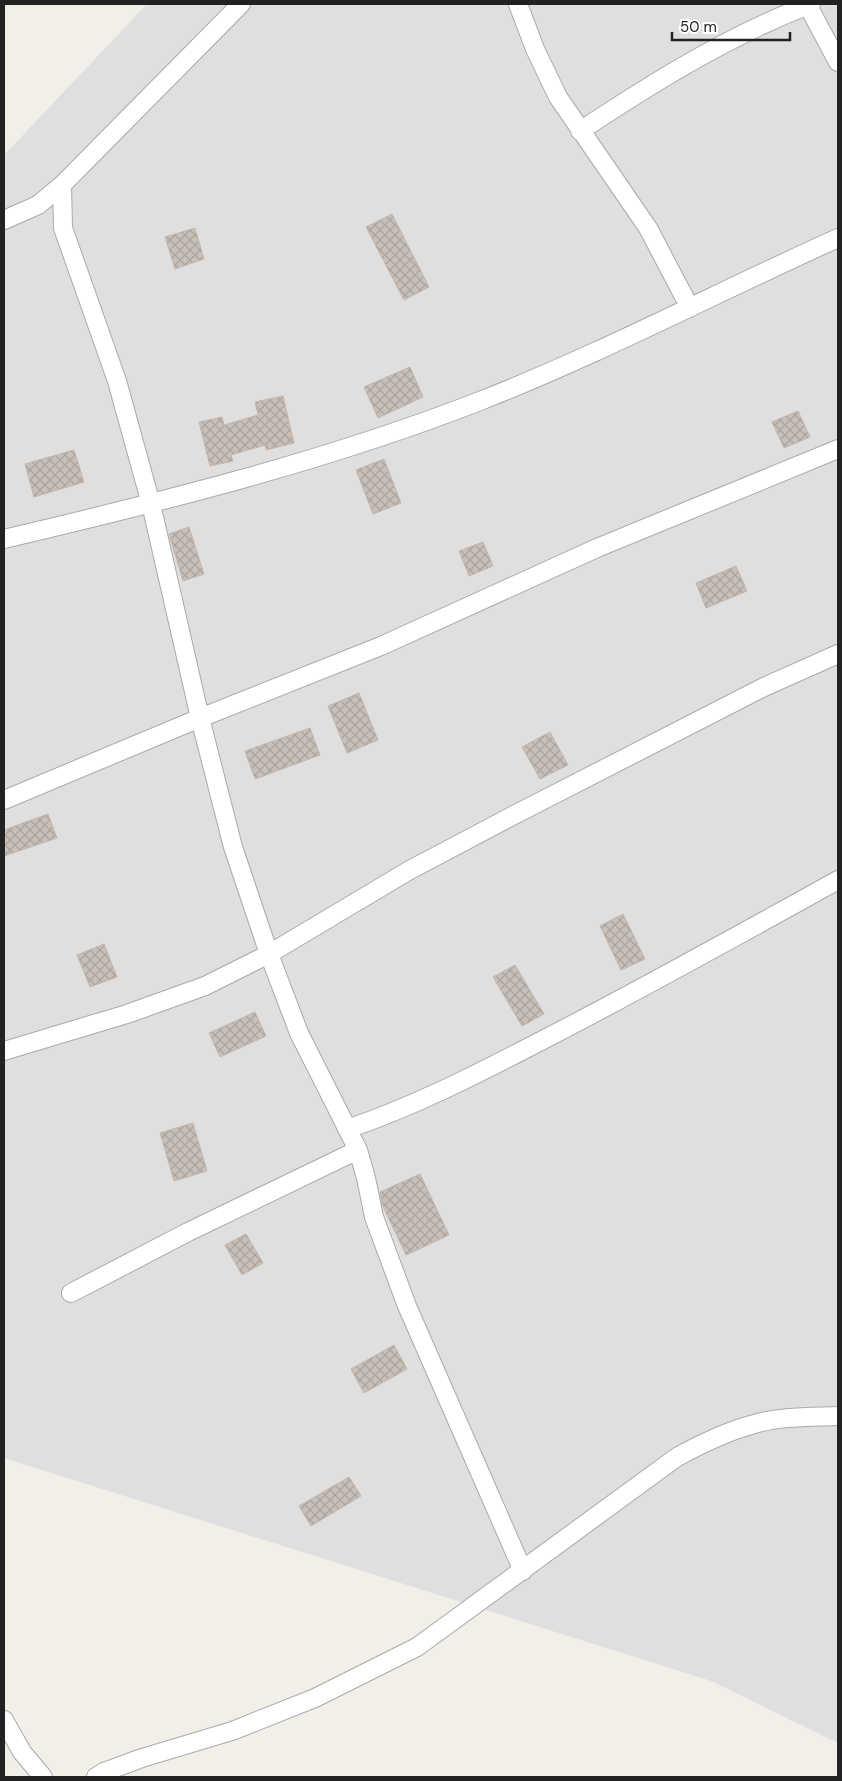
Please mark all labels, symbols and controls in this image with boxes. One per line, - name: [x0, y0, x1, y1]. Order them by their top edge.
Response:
- scale bar: [672, 10, 790, 42]
- text: 50 m: [680, 17, 717, 37]

